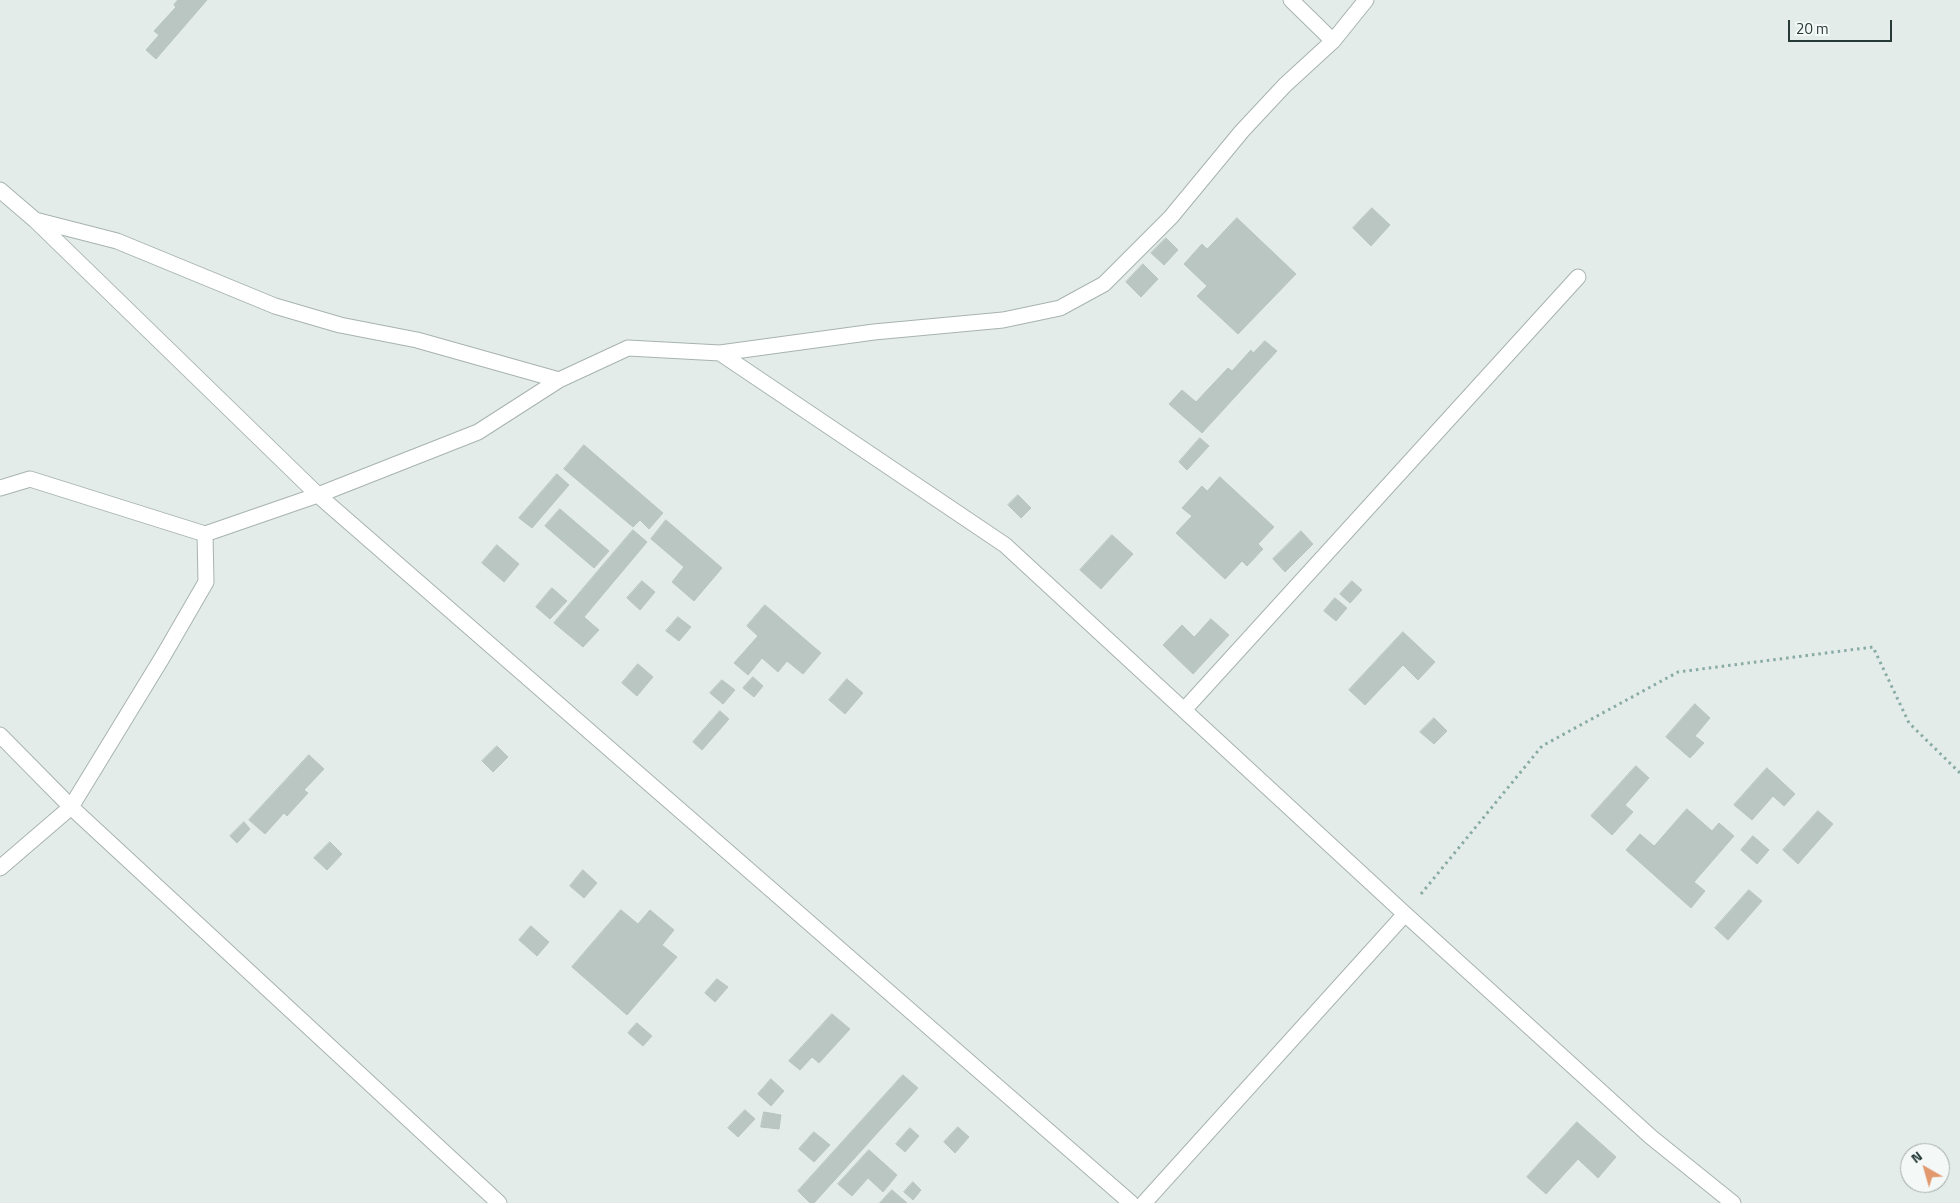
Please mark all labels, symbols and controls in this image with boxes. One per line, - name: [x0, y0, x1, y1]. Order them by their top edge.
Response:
- scale bar: [1790, 10, 1894, 42]
- text: 20 m: [1796, 17, 1829, 40]
- north arrow: [1900, 1143, 1950, 1193]
- text: N: [1906, 1145, 1926, 1168]

